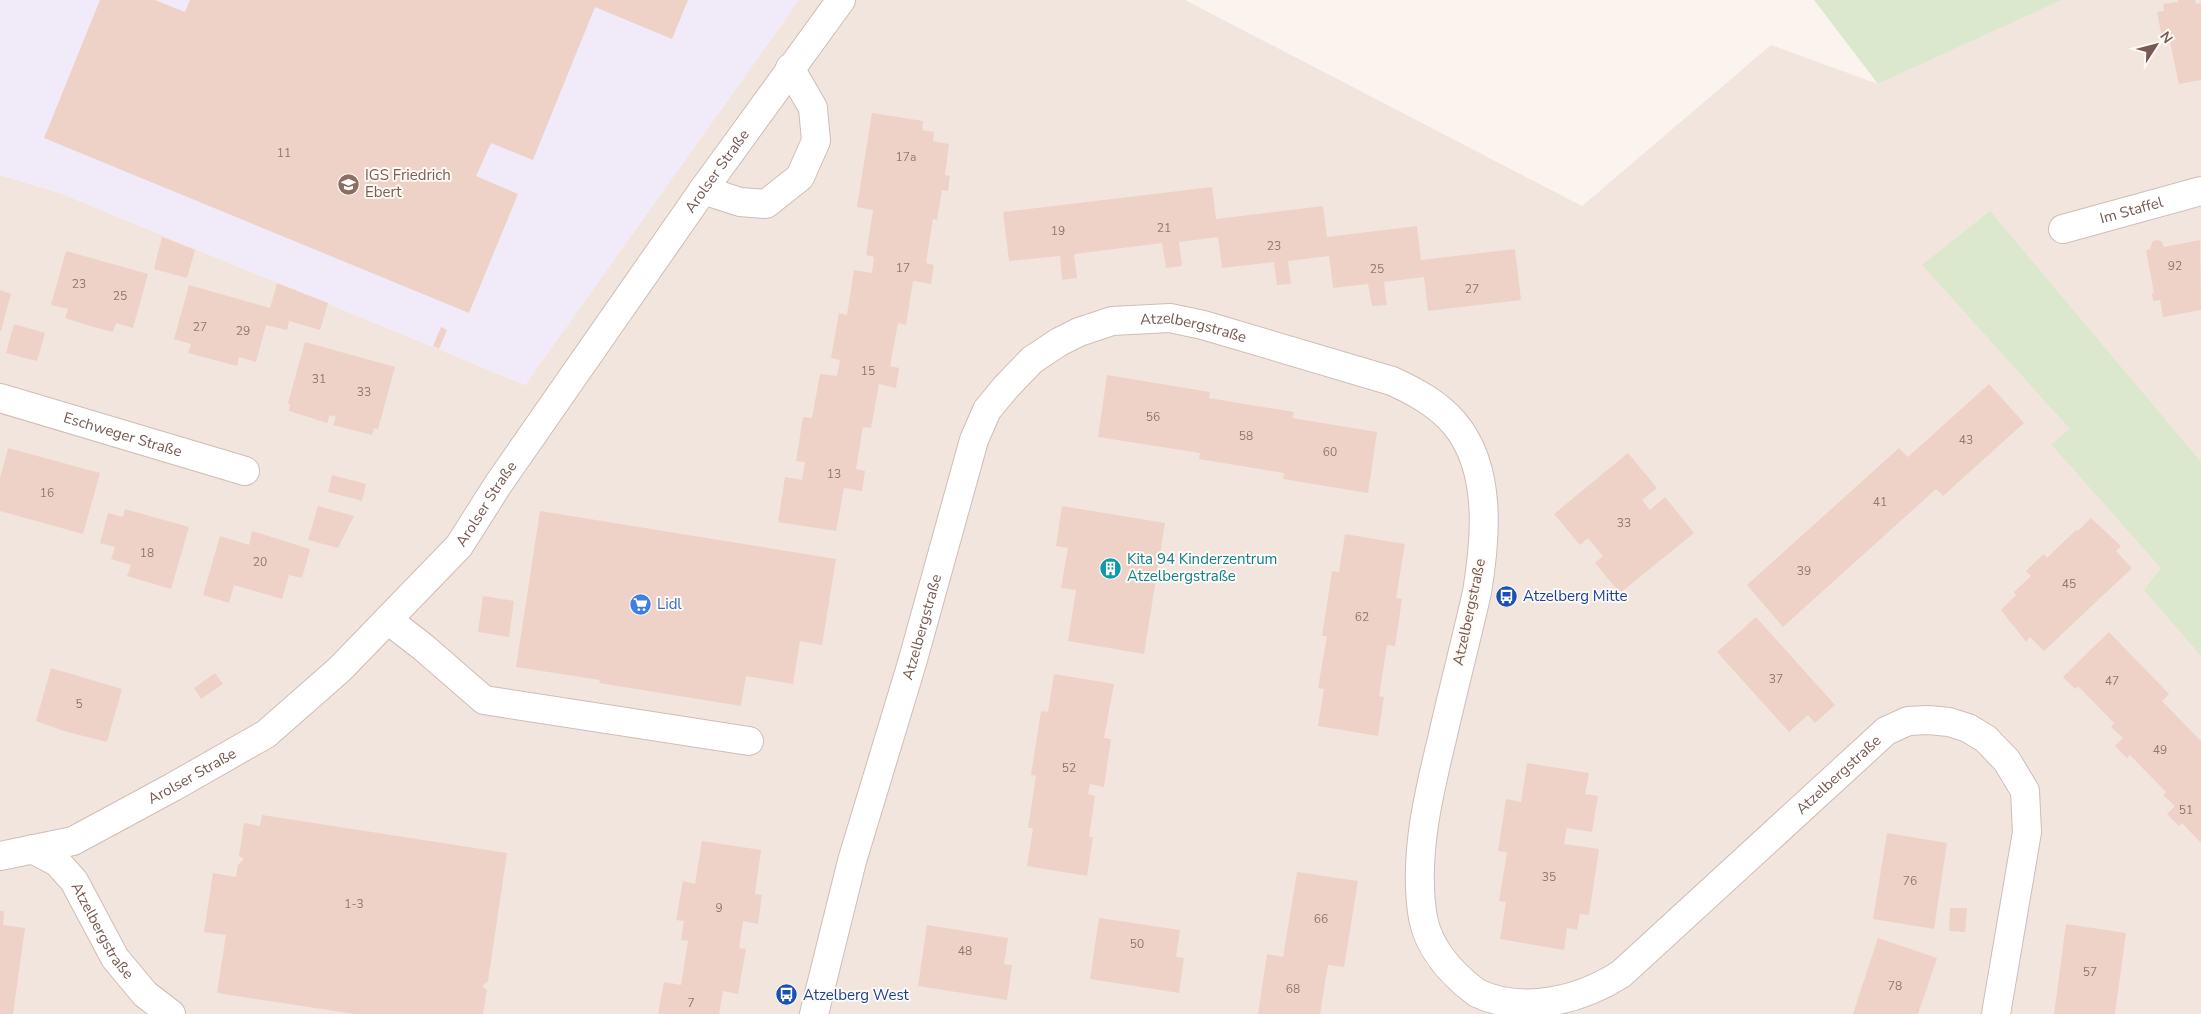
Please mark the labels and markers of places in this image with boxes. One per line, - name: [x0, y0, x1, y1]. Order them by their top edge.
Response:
- place label: IGS Friedrich Ebert: [365, 165, 451, 202]
- school or university icon: IGS Friedrich Ebert: [337, 172, 361, 196]
- place label: Kita 94 Kinderzentrum Atzelbergstraße: [1127, 549, 1277, 586]
- building icon: Kita 94 Kinderzentrum Atzelbergstraße: [1099, 556, 1123, 580]
- bus stop icon: Atzelberg Mitte: [1495, 584, 1519, 608]
- place label: Atzelberg Mitte: [1523, 586, 1627, 606]
- supermarket icon: Lidl: [629, 592, 653, 616]
- place label: Lidl: [657, 594, 682, 614]
- bus stop icon: Atzelberg West: [775, 983, 799, 1007]
- place label: Atzelberg West: [803, 985, 910, 1005]

